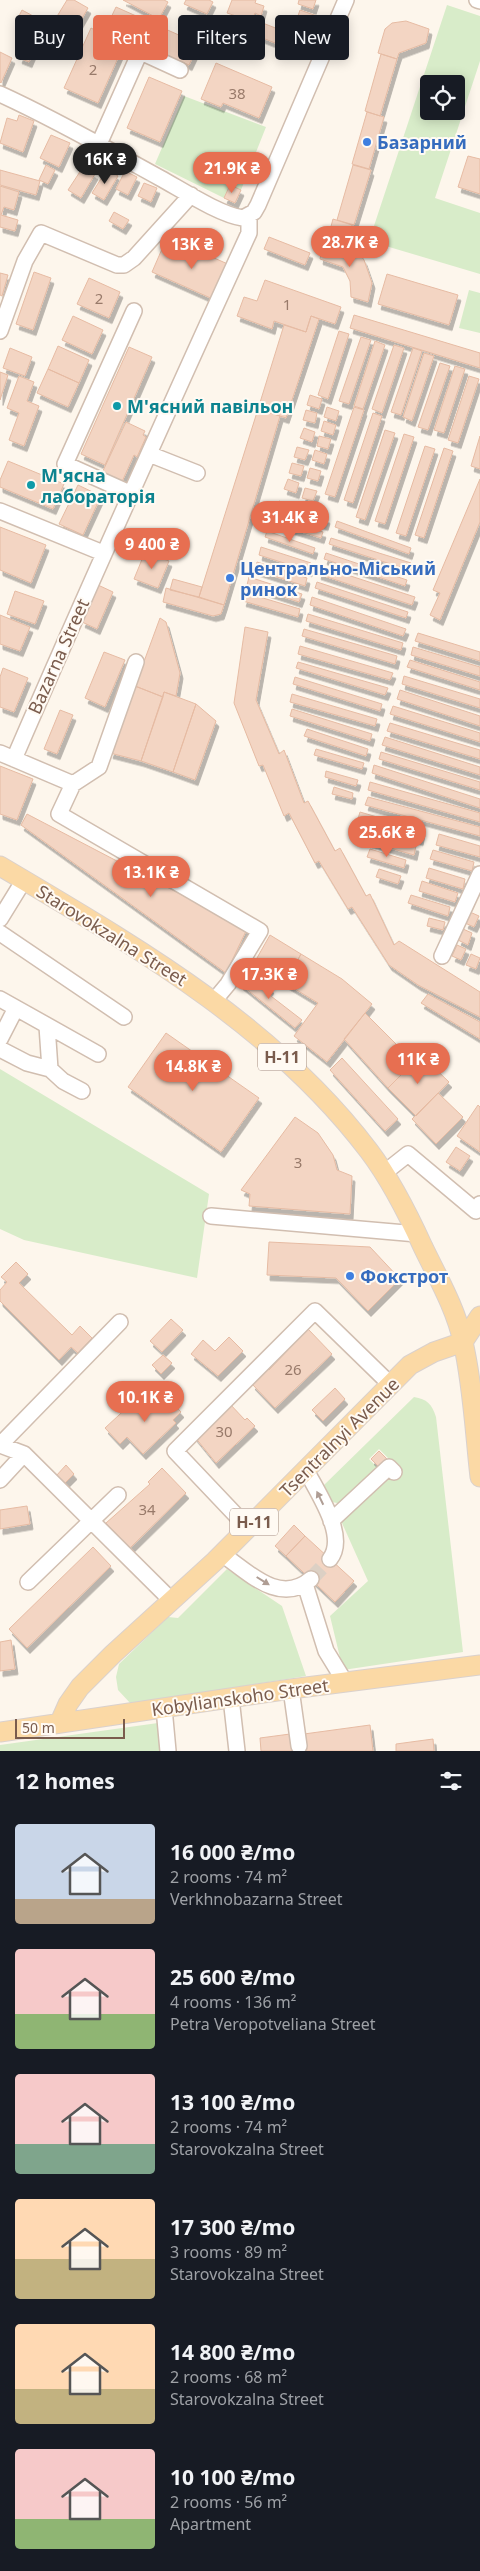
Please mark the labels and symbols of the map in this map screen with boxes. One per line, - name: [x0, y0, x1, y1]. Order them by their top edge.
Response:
- house number: 2: [89, 59, 97, 79]
- house number: 38: [228, 83, 246, 103]
- place label: Базарний: [377, 130, 467, 154]
- marker: Базарний: [361, 136, 373, 148]
- pin: 16K ₴: [70, 142, 140, 185]
- pin: 21.9K ₴: [186, 152, 278, 194]
- pin: 28.7K ₴: [304, 226, 396, 268]
- pin: 13K ₴: [157, 228, 227, 270]
- house number: 2: [95, 288, 103, 308]
- house number: 1: [283, 294, 291, 314]
- place label: М'ясний павільон: [127, 394, 293, 418]
- marker: М'ясний павільон: [111, 400, 123, 412]
- place label: М'ясна лабораторія: [41, 463, 155, 508]
- marker: М'ясна лабораторія: [25, 479, 37, 491]
- pin: 31.4K ₴: [244, 500, 336, 543]
- pin: 9 400 ₴: [106, 528, 198, 570]
- place label: Центрально-Міський ринок: [240, 556, 436, 601]
- marker: Центрально-Міський ринок: [224, 572, 236, 584]
- street label: Bazarna Street: [22, 594, 94, 717]
- pin: 25.6K ₴: [341, 816, 433, 858]
- pin: 13.1K ₴: [105, 856, 197, 898]
- street label: Starovokzalna Street: [32, 879, 192, 991]
- pin: 17.3K ₴: [223, 958, 315, 1000]
- pin: 11K ₴: [383, 1042, 453, 1085]
- road number: Н-11: [258, 1044, 306, 1070]
- pin: 14.8K ₴: [147, 1050, 239, 1092]
- house number: 3: [294, 1152, 302, 1172]
- place label: Фокстрот: [360, 1264, 448, 1288]
- marker: Фокстрот: [344, 1270, 356, 1282]
- house number: 26: [284, 1359, 302, 1379]
- street label: Tsentralnyi Avenue: [274, 1372, 404, 1502]
- pin: 10.1K ₴: [99, 1380, 191, 1423]
- house number: 30: [215, 1421, 233, 1441]
- one-way arrow: [316, 1491, 324, 1505]
- house number: 34: [138, 1499, 156, 1519]
- road number: Н-11: [230, 1508, 278, 1535]
- one-way arrow: [256, 1577, 269, 1586]
- street label: Kobylianskoho Street: [150, 1673, 331, 1721]
- scale bar: [15, 1716, 125, 1739]

